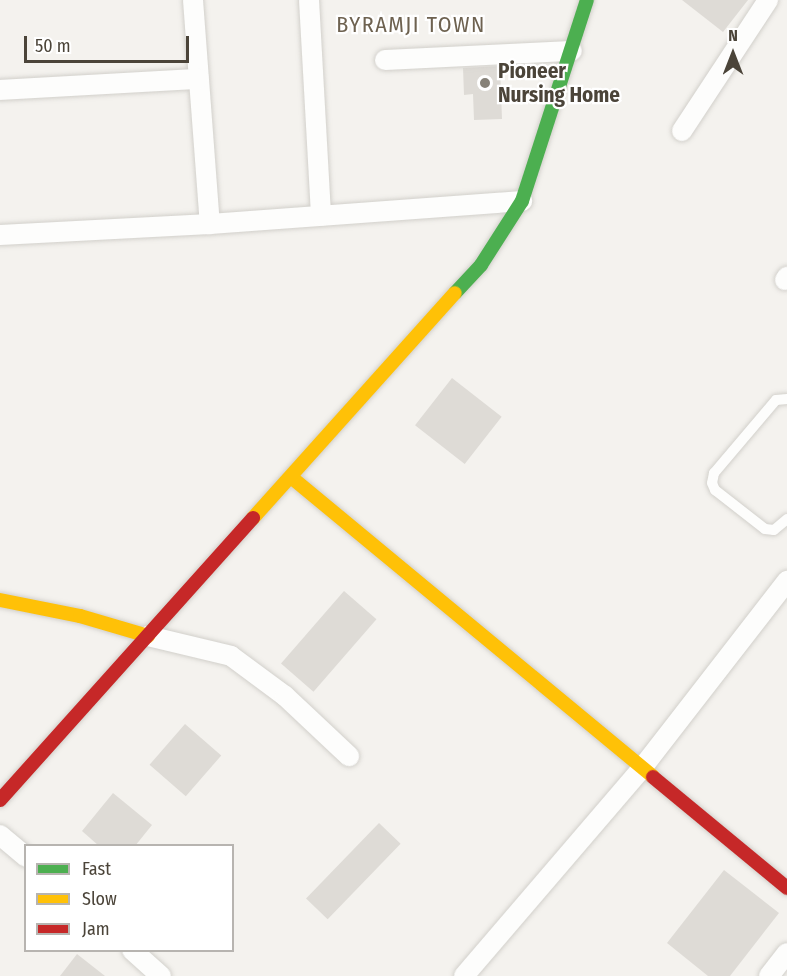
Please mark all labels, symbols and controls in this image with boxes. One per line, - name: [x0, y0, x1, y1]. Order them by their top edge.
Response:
- district label: BYRAMJI TOWN: [336, 12, 486, 38]
- scale bar: [27, 24, 192, 62]
- north arrow: [703, 24, 763, 84]
- text: N: [728, 26, 738, 45]
- text: 50 m: [35, 35, 71, 57]
- place label: Pioneer Nursing Home: [498, 58, 620, 108]
- marker: Pioneer Nursing Home: [476, 74, 494, 92]
- legend: [24, 844, 234, 952]
- text: Fast: [82, 858, 111, 880]
- text: Slow: [82, 888, 117, 910]
- text: Jam: [82, 918, 110, 940]

